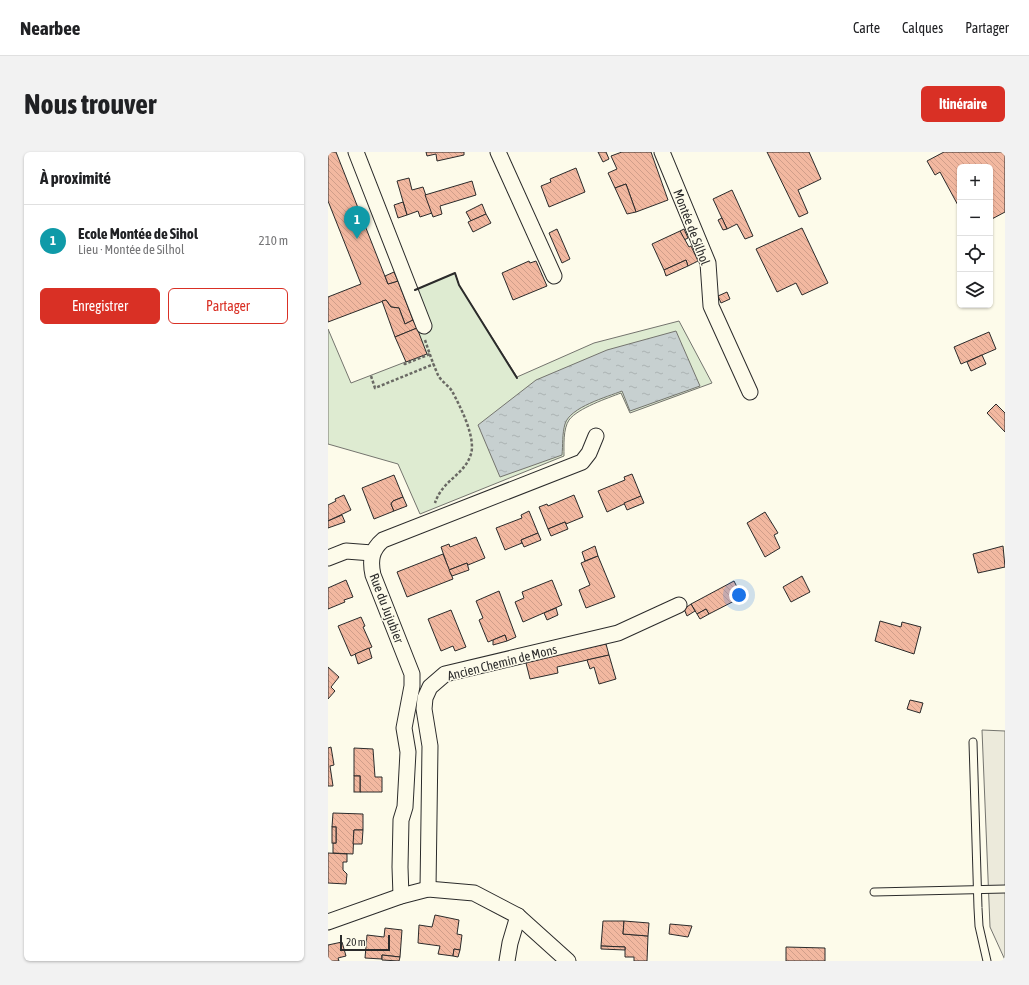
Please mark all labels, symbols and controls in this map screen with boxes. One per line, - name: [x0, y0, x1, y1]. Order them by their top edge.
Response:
- text: Nearbee: [20, 17, 80, 39]
- text: Carte: [853, 20, 880, 36]
- text: Calques: [902, 20, 943, 36]
- text: Partager: [965, 20, 1009, 36]
- button: Itinéraire: [921, 86, 1005, 122]
- text: Nous trouver: [24, 88, 156, 120]
- map controls: [957, 164, 993, 308]
- button: +: [957, 164, 993, 200]
- text: À proximité: [40, 168, 111, 188]
- street label: Montée de Silhol: [670, 187, 713, 268]
- button: −: [957, 200, 993, 236]
- pin: 1: [344, 206, 370, 239]
- text: Ecole Montée de Sihol: [78, 225, 198, 242]
- text: 1: [50, 233, 56, 248]
- text: 210 m: [259, 233, 288, 248]
- button: locate: [957, 236, 993, 272]
- text: Lieu · Montée de Silhol: [78, 242, 184, 257]
- button: layers: [957, 272, 993, 308]
- button: Enregistrer: [40, 288, 160, 324]
- button: Partager: [168, 288, 288, 324]
- street label: Rue du Jujubier: [366, 571, 407, 645]
- your location: [729, 585, 749, 605]
- street label: Ancien Chemin de Mons: [446, 641, 559, 683]
- scale bar: [340, 933, 390, 952]
- text: 20 m: [346, 936, 366, 948]

